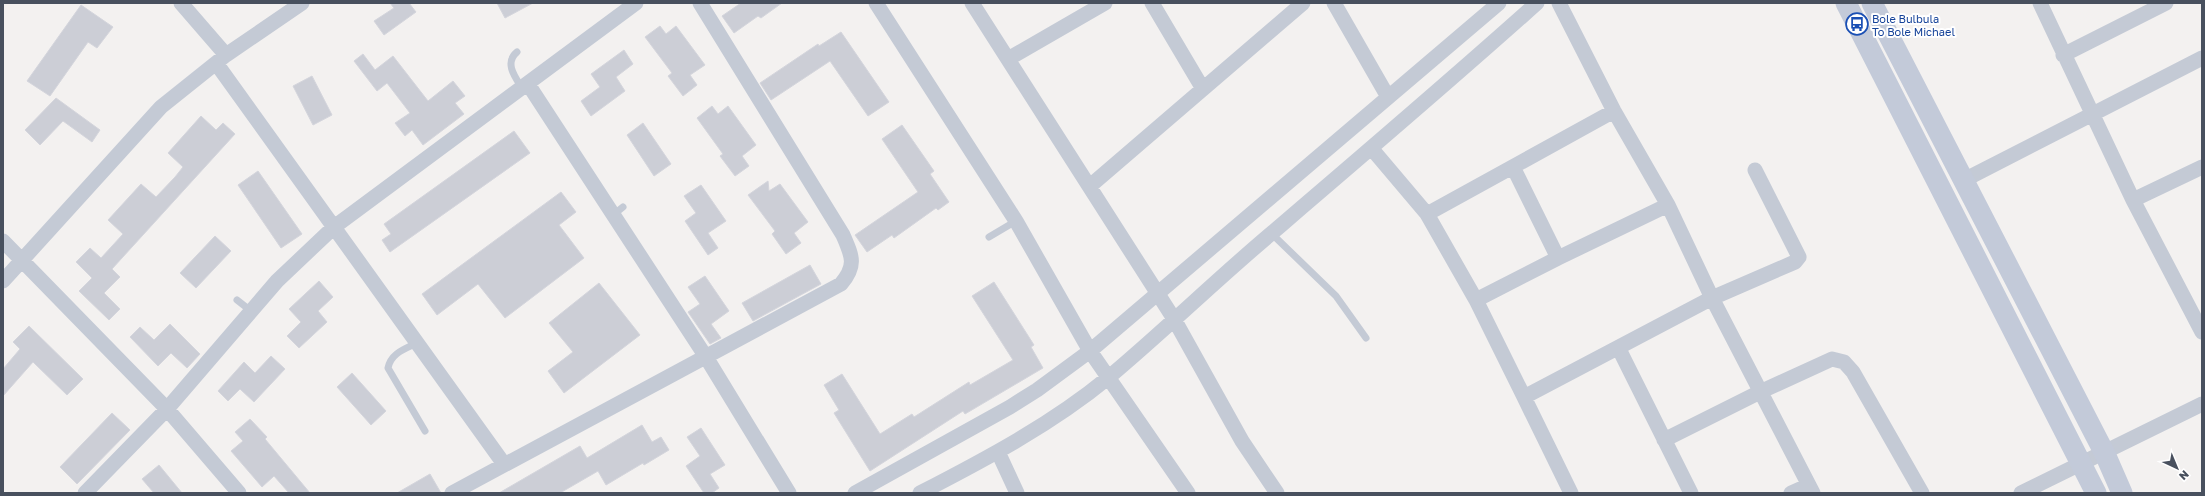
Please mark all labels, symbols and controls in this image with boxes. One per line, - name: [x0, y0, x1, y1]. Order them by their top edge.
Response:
- bus stop icon: Bole Bulbula To Bole Michael: [1844, 11, 1870, 37]
- place label: Bole Bulbula To Bole Michael: [1872, 12, 1955, 38]
- north arrow: [2157, 448, 2197, 488]
- text: N: [2177, 468, 2192, 483]

